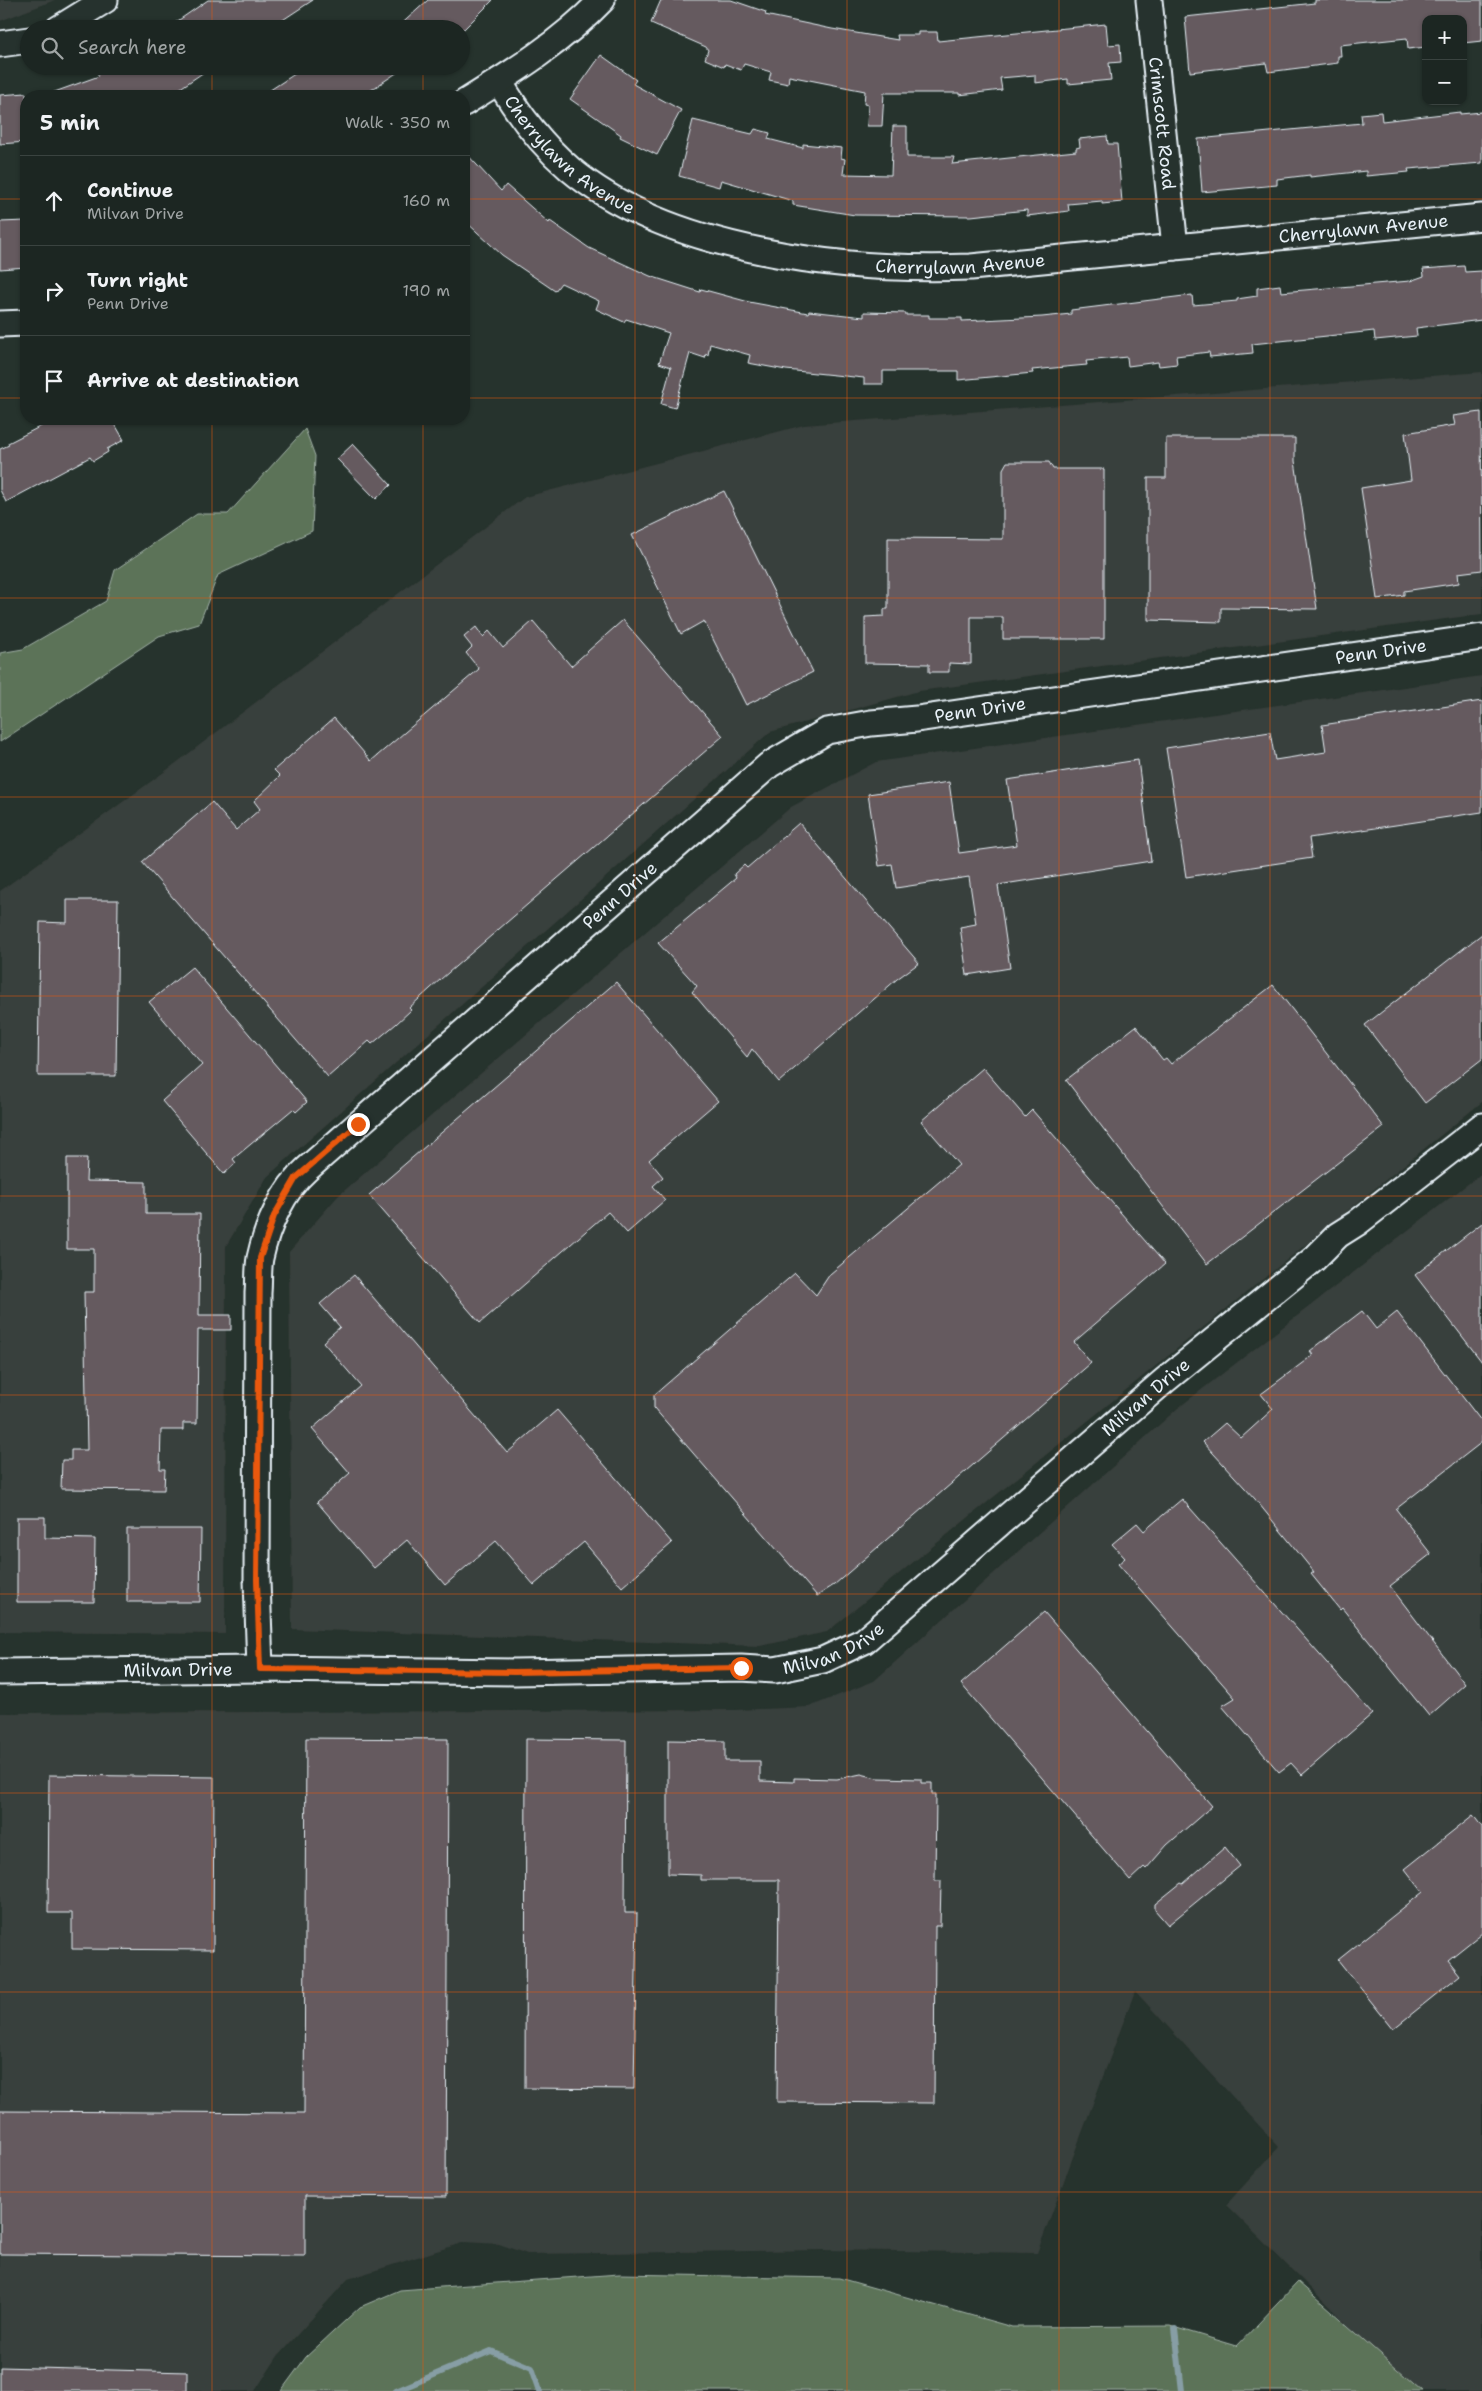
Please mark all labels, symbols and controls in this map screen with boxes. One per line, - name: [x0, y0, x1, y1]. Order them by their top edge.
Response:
- map controls: [1422, 15, 1467, 105]
- button: +: [1422, 15, 1467, 60]
- search box: [20, 20, 470, 75]
- icon: search: [38, 34, 66, 62]
- text: Search here: [78, 35, 187, 60]
- street label: Crimscott Road: [1143, 56, 1181, 191]
- button: −: [1422, 60, 1467, 105]
- street label: Cherrylawn Avenue: [499, 91, 639, 220]
- text: 5 min: [40, 109, 100, 137]
- text: Walk · 350 m: [345, 112, 450, 133]
- text: Continue: [87, 178, 173, 203]
- icon: ahead: [40, 187, 68, 215]
- text: 160 m: [403, 190, 450, 211]
- text: Milvan Drive: [87, 203, 184, 224]
- street label: Cherrylawn Avenue: [1278, 208, 1449, 249]
- street label: Cherrylawn Avenue: [875, 248, 1046, 280]
- text: Turn right: [87, 268, 188, 293]
- icon: right: [40, 277, 68, 305]
- text: 190 m: [403, 280, 450, 301]
- text: Penn Drive: [87, 293, 169, 314]
- icon: arrive: [40, 367, 68, 395]
- text: Arrive at destination: [87, 368, 299, 393]
- street label: Penn Drive: [1334, 633, 1428, 670]
- street label: Penn Drive: [933, 691, 1027, 728]
- street label: Penn Drive: [577, 856, 663, 935]
- route end: [347, 1113, 370, 1136]
- street label: Milvan Drive: [1096, 1353, 1195, 1442]
- street label: Milvan Drive: [781, 1617, 889, 1680]
- street label: Milvan Drive: [123, 1657, 233, 1683]
- route start: [730, 1657, 753, 1680]

